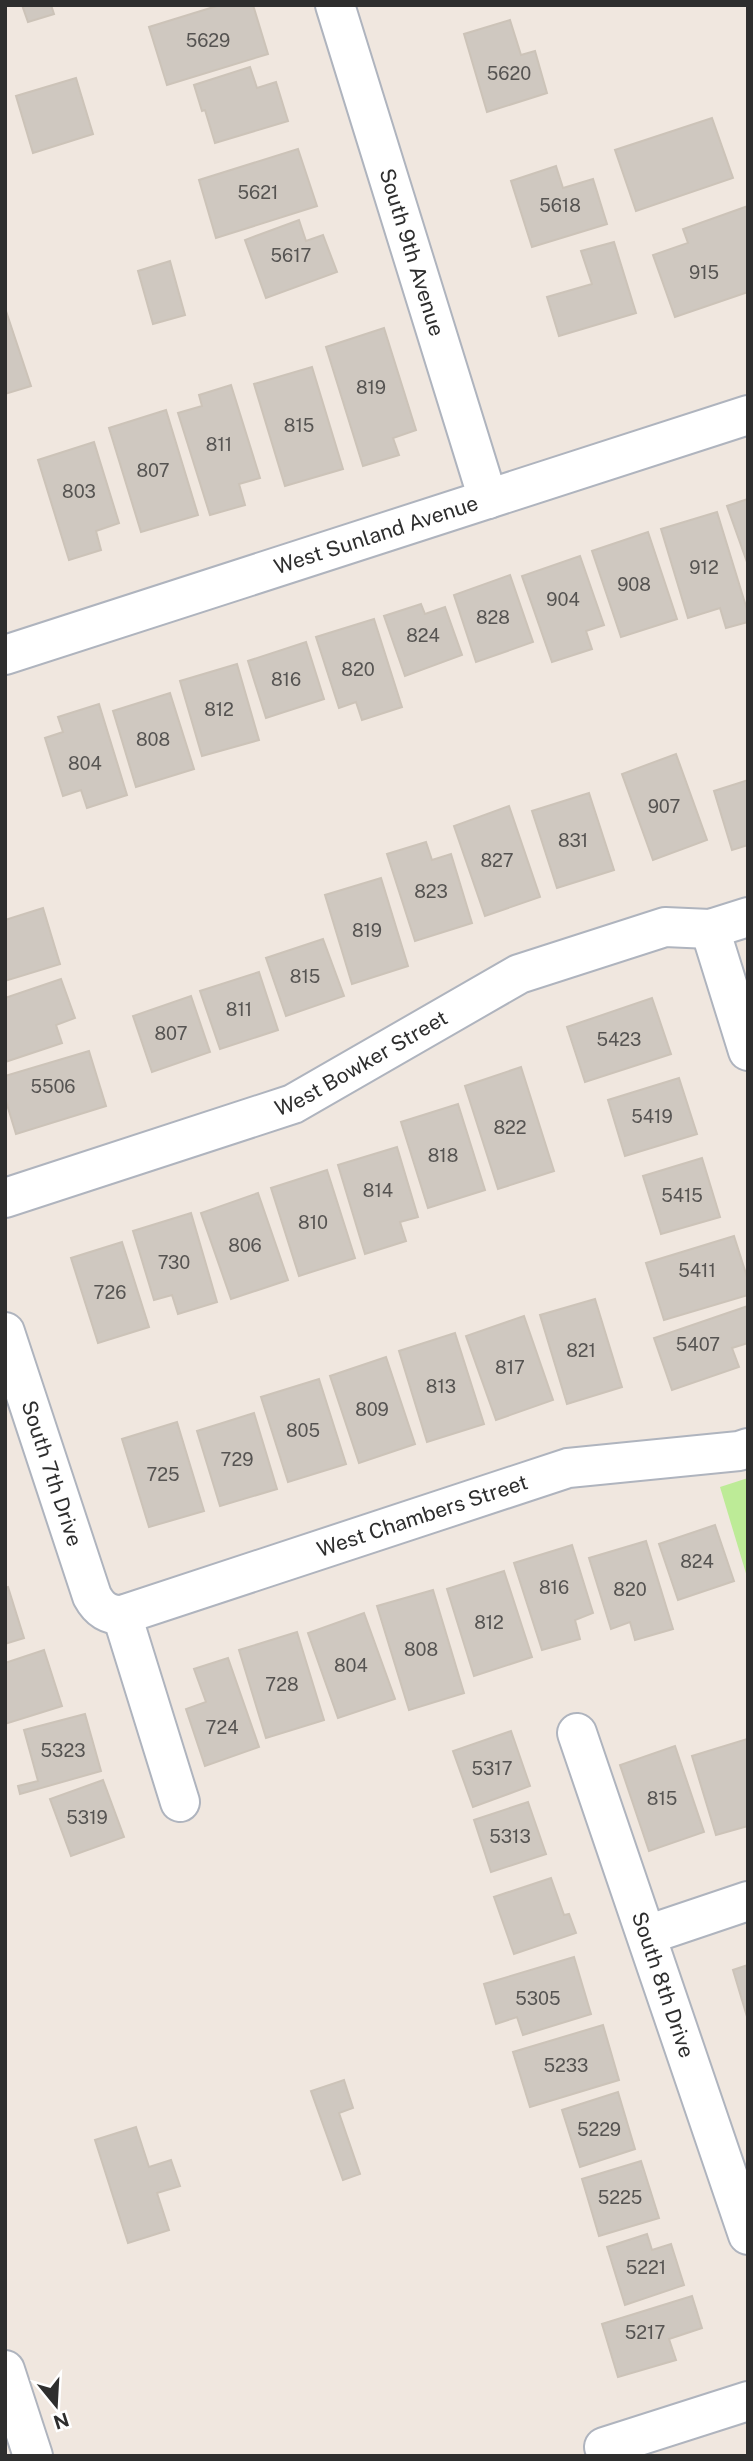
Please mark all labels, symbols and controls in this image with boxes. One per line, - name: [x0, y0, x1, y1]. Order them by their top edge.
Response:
- house number: 5629: [186, 30, 230, 51]
- house number: 5620: [487, 63, 531, 84]
- street label: South 9th Avenue: [374, 165, 450, 339]
- house number: 5621: [238, 182, 278, 203]
- house number: 5618: [539, 195, 581, 216]
- house number: 5617: [271, 245, 311, 266]
- house number: 915: [689, 262, 719, 283]
- house number: 819: [356, 377, 386, 398]
- house number: 815: [284, 415, 314, 436]
- house number: 811: [206, 434, 232, 455]
- house number: 807: [136, 460, 170, 481]
- house number: 803: [62, 481, 96, 502]
- street label: West Sunland Avenue: [271, 490, 481, 579]
- house number: 912: [689, 557, 719, 578]
- house number: 908: [617, 574, 651, 595]
- house number: 904: [546, 589, 580, 610]
- house number: 828: [476, 607, 510, 628]
- house number: 824: [406, 625, 440, 646]
- house number: 820: [341, 659, 375, 680]
- house number: 816: [271, 669, 301, 690]
- house number: 812: [204, 699, 234, 720]
- house number: 808: [136, 729, 170, 750]
- house number: 804: [68, 753, 102, 774]
- house number: 907: [648, 796, 680, 817]
- house number: 831: [558, 830, 588, 851]
- house number: 827: [480, 850, 514, 871]
- house number: 823: [414, 881, 448, 902]
- house number: 819: [352, 920, 382, 941]
- house number: 815: [290, 966, 320, 987]
- house number: 811: [226, 999, 252, 1020]
- street label: West Bowker Street: [272, 1005, 452, 1121]
- house number: 807: [154, 1023, 188, 1044]
- house number: 5423: [597, 1029, 641, 1050]
- house number: 5506: [30, 1076, 76, 1097]
- house number: 5419: [631, 1106, 673, 1127]
- house number: 822: [493, 1117, 527, 1138]
- house number: 818: [428, 1145, 458, 1166]
- house number: 814: [363, 1180, 393, 1201]
- house number: 5415: [661, 1185, 703, 1206]
- house number: 810: [298, 1212, 328, 1233]
- house number: 806: [228, 1235, 262, 1256]
- house number: 730: [158, 1252, 190, 1273]
- house number: 5411: [678, 1260, 716, 1281]
- house number: 726: [94, 1282, 126, 1303]
- house number: 5407: [676, 1334, 720, 1355]
- house number: 821: [566, 1340, 596, 1361]
- house number: 817: [495, 1357, 525, 1378]
- house number: 813: [426, 1376, 456, 1397]
- street label: South 7th Drive: [16, 1397, 88, 1549]
- house number: 809: [355, 1399, 389, 1420]
- house number: 805: [286, 1420, 320, 1441]
- house number: 729: [221, 1449, 253, 1470]
- house number: 725: [146, 1464, 180, 1485]
- street label: West Chambers Street: [314, 1469, 531, 1562]
- house number: 824: [680, 1551, 714, 1572]
- house number: 816: [539, 1577, 569, 1598]
- house number: 820: [613, 1579, 647, 1600]
- house number: 812: [474, 1612, 504, 1633]
- house number: 808: [404, 1639, 438, 1660]
- house number: 804: [334, 1655, 368, 1676]
- house number: 728: [265, 1674, 299, 1695]
- house number: 724: [206, 1717, 238, 1738]
- house number: 5323: [41, 1740, 85, 1761]
- house number: 5317: [471, 1758, 513, 1779]
- house number: 815: [647, 1788, 677, 1809]
- house number: 5319: [66, 1807, 108, 1828]
- house number: 5313: [489, 1826, 531, 1847]
- street label: South 8th Drive: [627, 1908, 700, 2061]
- house number: 5305: [515, 1988, 561, 2009]
- house number: 5233: [544, 2055, 588, 2076]
- house number: 5229: [577, 2119, 621, 2140]
- house number: 5225: [598, 2187, 642, 2208]
- house number: 5221: [626, 2257, 666, 2278]
- house number: 5217: [625, 2322, 665, 2343]
- north arrow: [21, 2370, 91, 2440]
- text: N: [51, 2408, 72, 2434]

